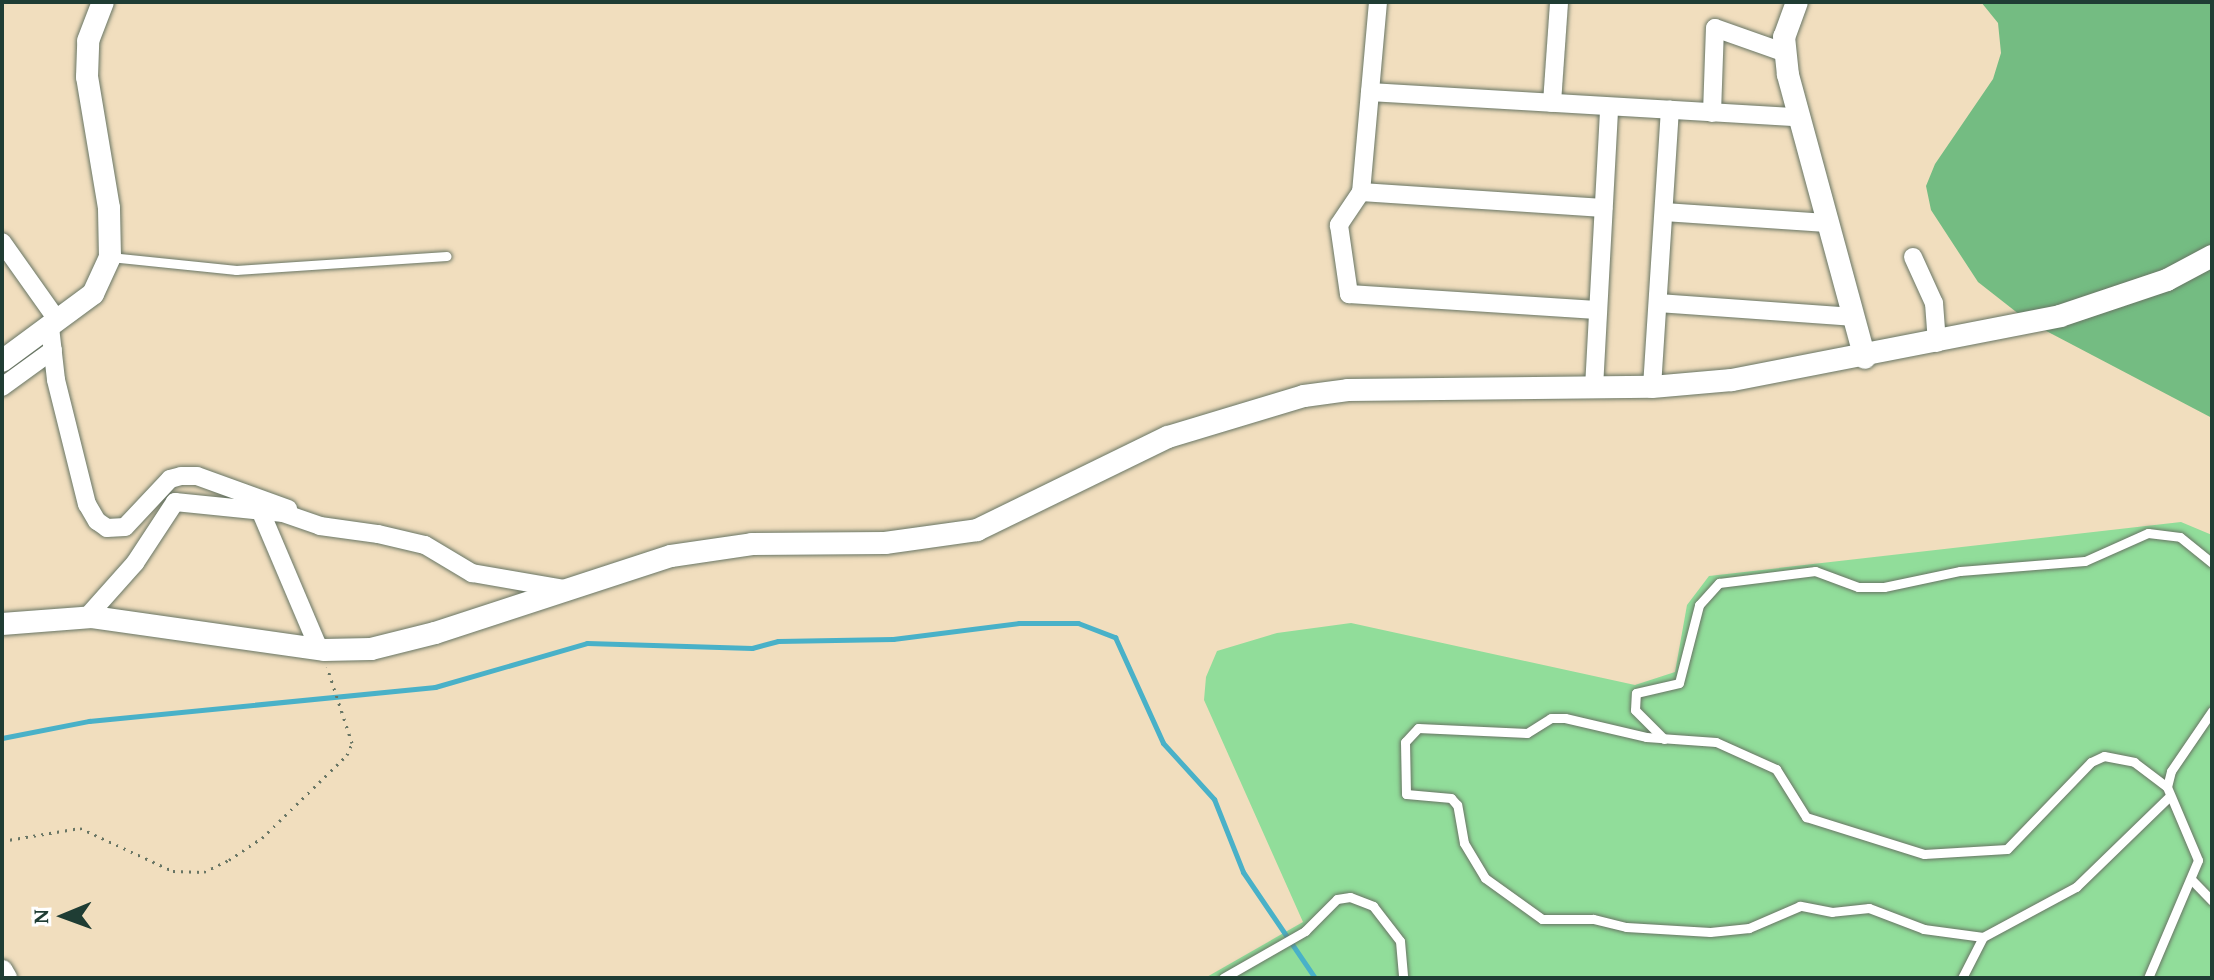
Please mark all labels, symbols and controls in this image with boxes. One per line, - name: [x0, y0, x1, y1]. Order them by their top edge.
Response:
- north arrow: [24, 876, 104, 956]
- text: N: [24, 909, 56, 924]

